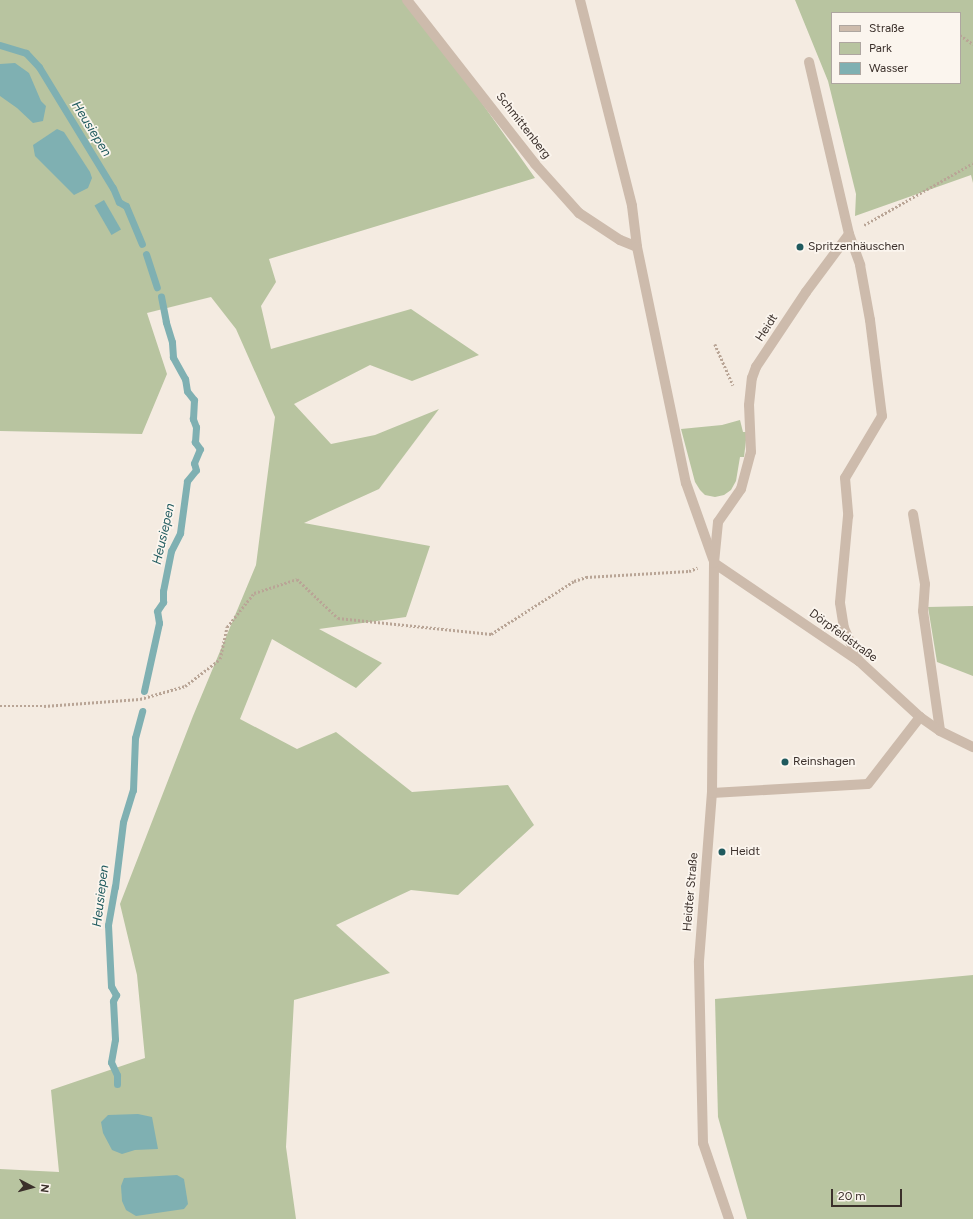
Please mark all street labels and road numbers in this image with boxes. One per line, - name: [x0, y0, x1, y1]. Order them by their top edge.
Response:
- street label: Schmittenberg: [493, 90, 553, 162]
- street label: Heidt: [753, 312, 781, 344]
- street label: Dörpfeldstraße: [806, 606, 880, 666]
- street label: Heidter Straße: [680, 852, 702, 932]

